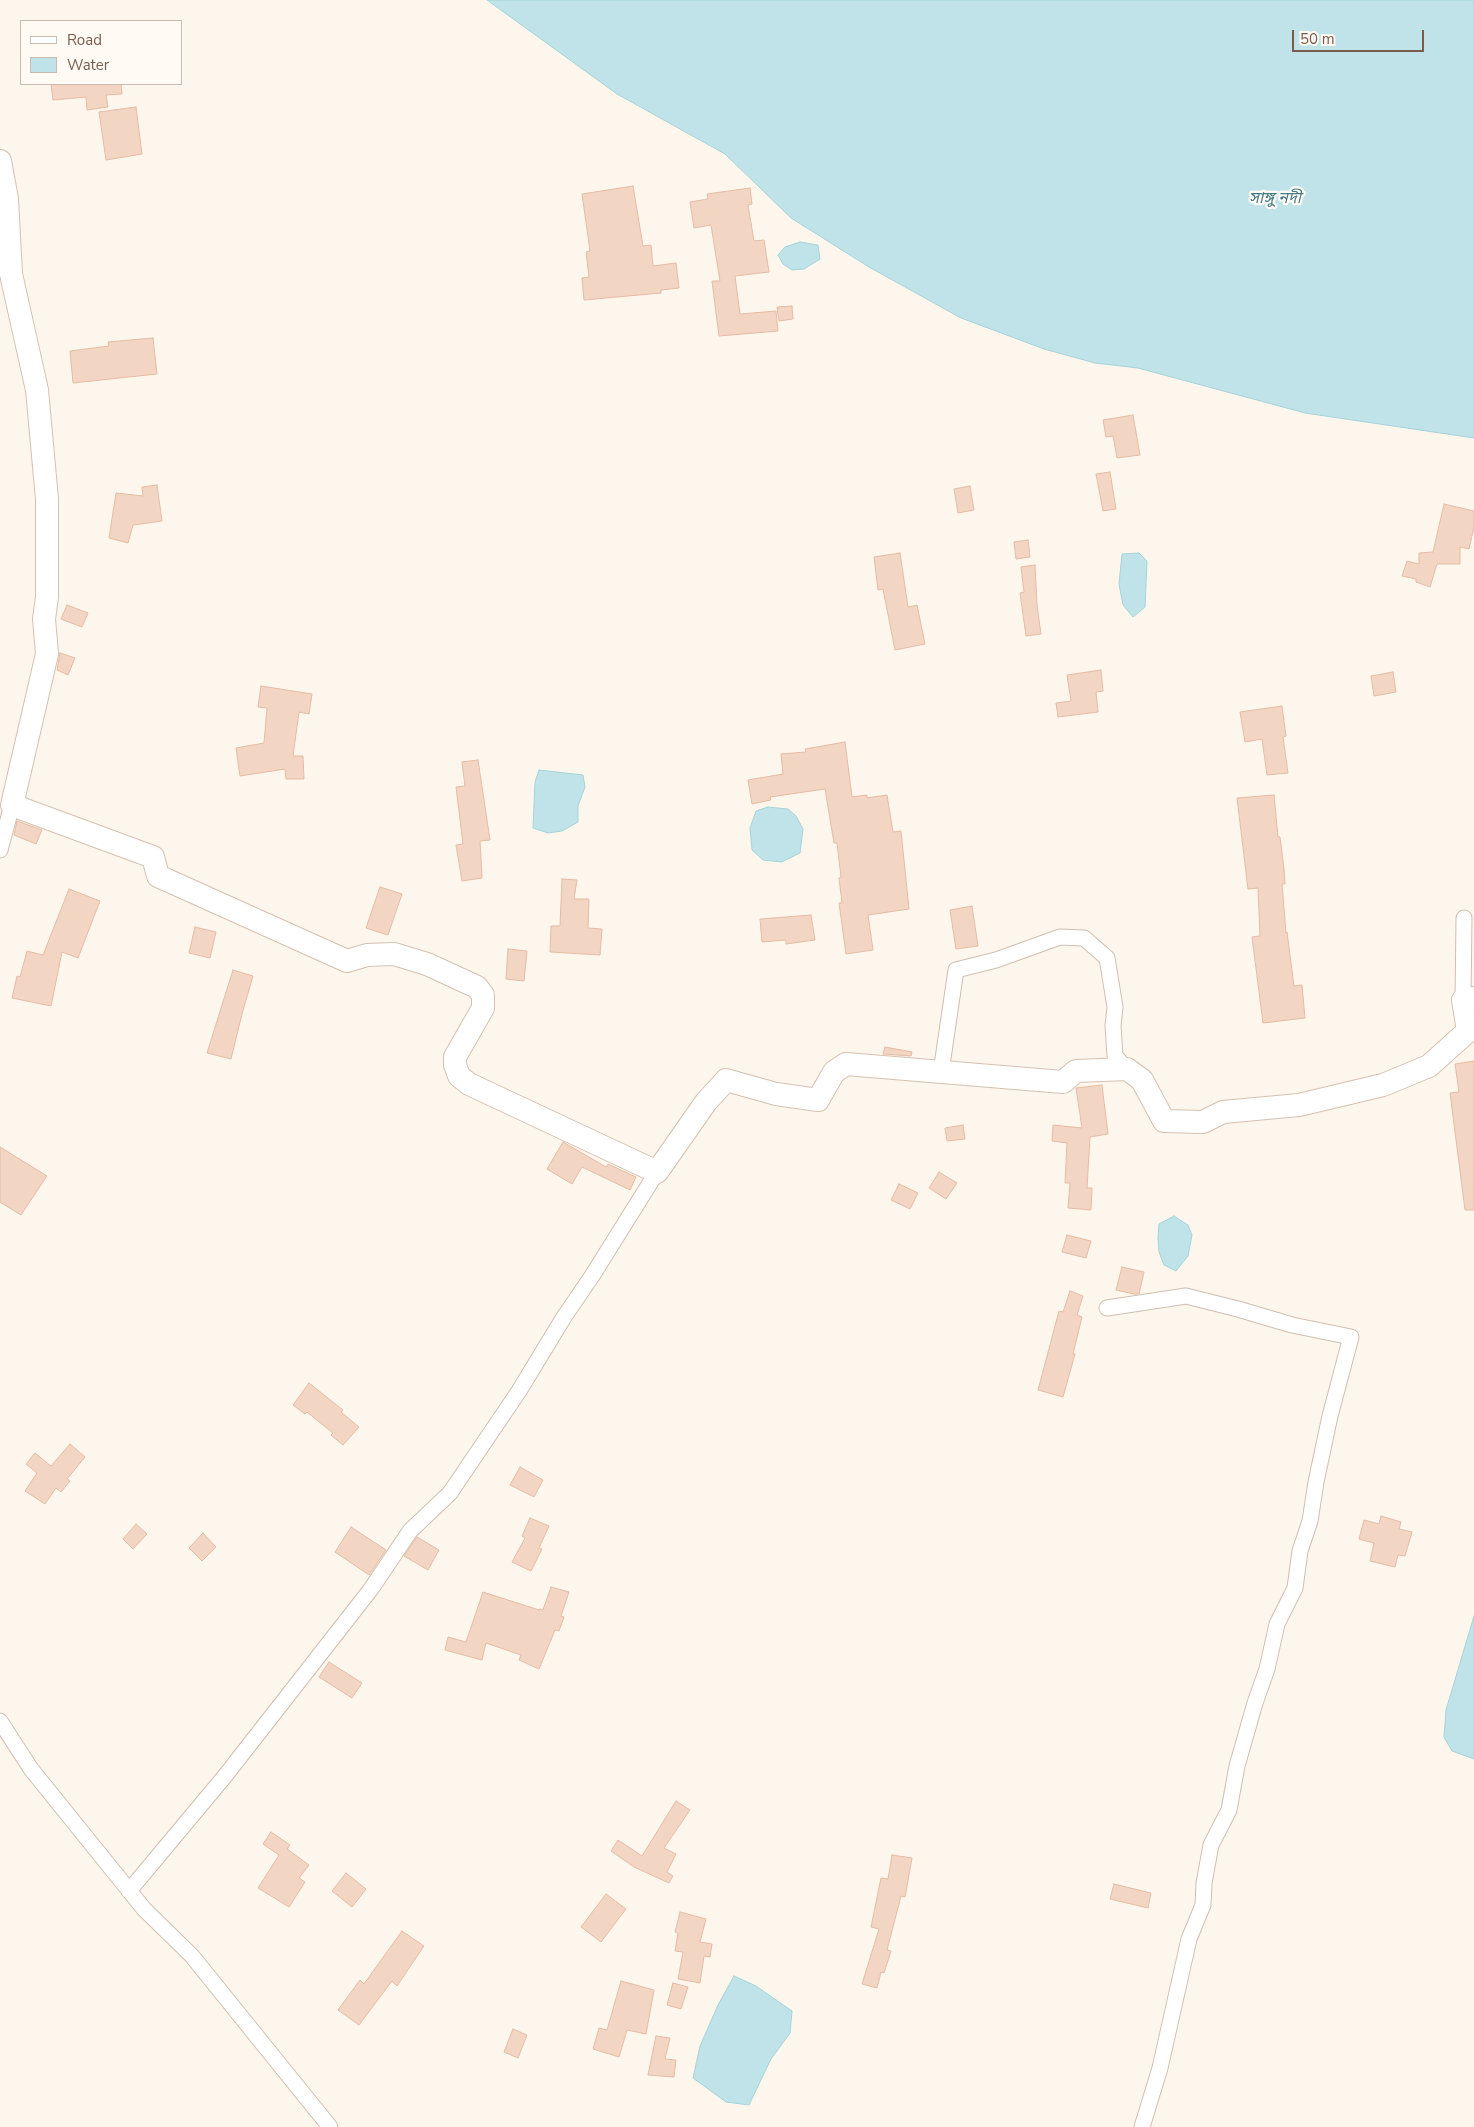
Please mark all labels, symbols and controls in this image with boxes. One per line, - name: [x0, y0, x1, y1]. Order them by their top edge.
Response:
- legend: [20, 20, 182, 85]
- scale bar: [1294, 20, 1426, 52]
- text: 50 m: [1300, 29, 1335, 49]
- text: Road: [67, 30, 102, 50]
- text: Water: [67, 55, 109, 75]
- water label: সাঙ্গু নদী: [1249, 189, 1301, 209]

